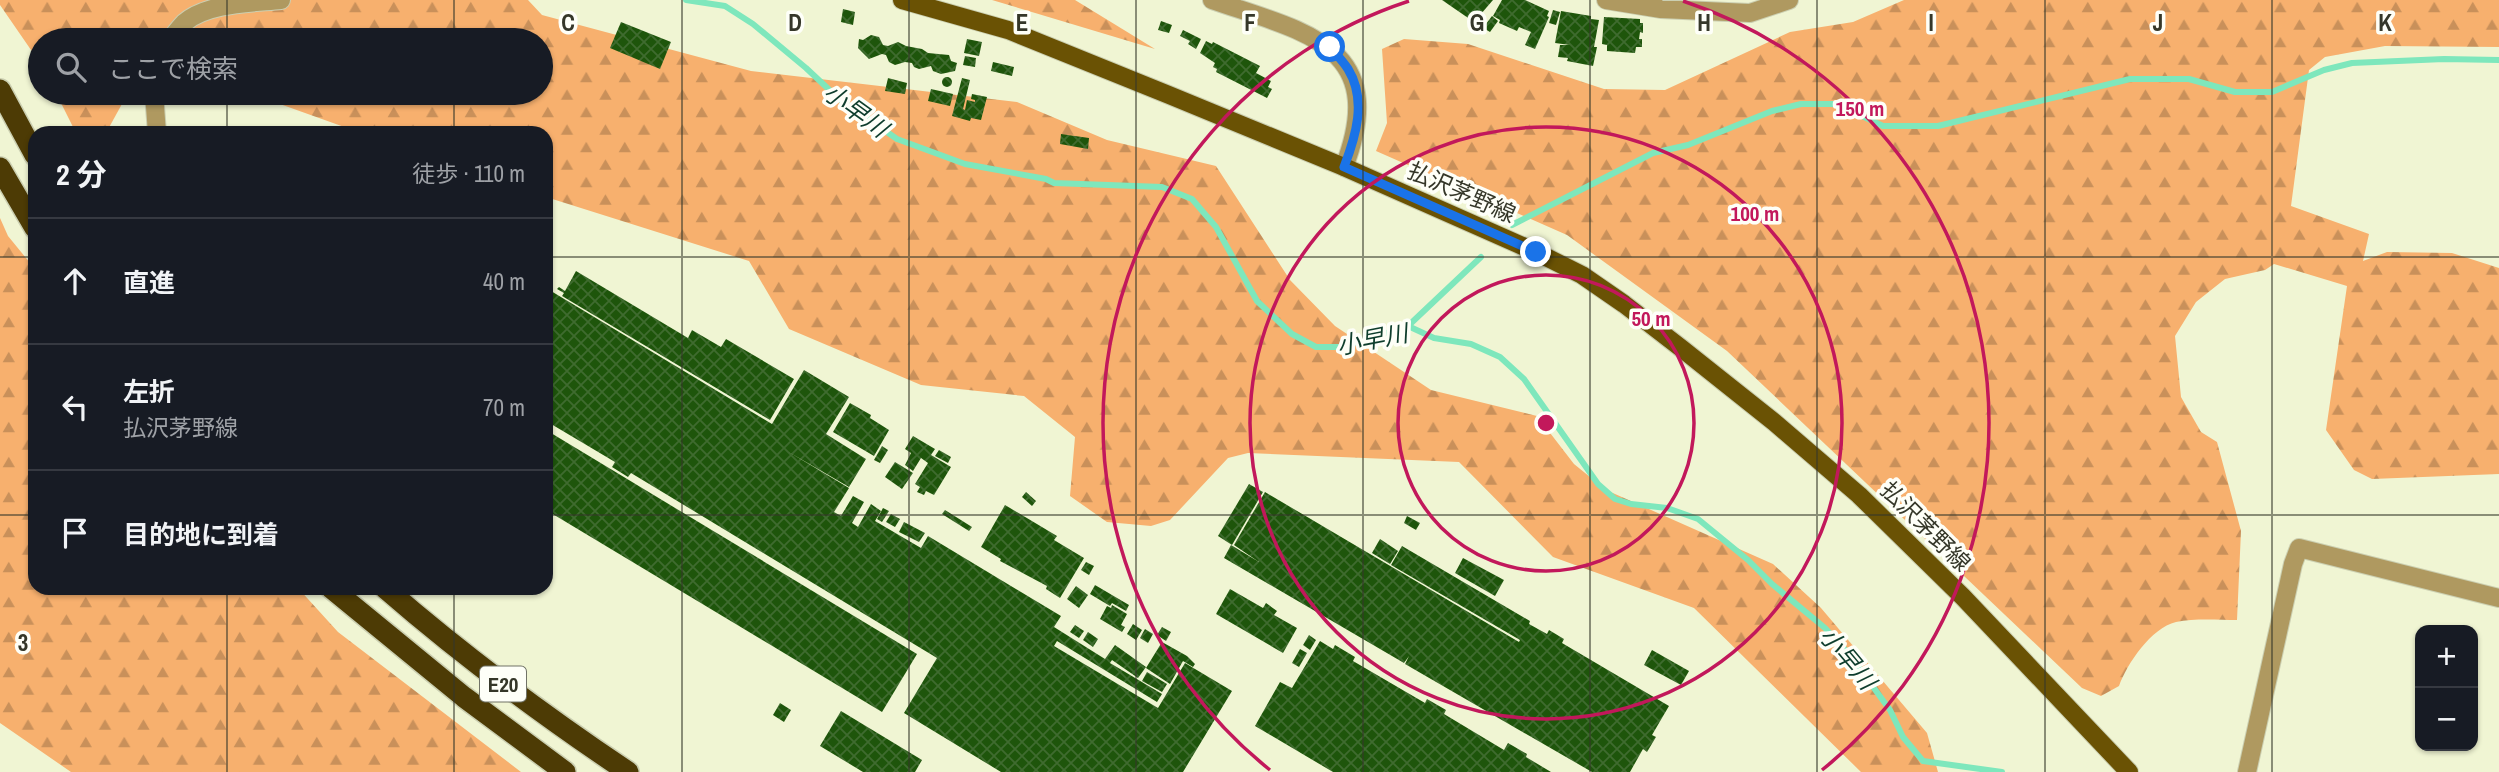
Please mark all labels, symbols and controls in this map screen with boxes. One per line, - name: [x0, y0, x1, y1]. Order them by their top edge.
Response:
- text: C: [561, 7, 575, 38]
- text: D: [788, 7, 802, 38]
- text: E: [1016, 7, 1028, 38]
- text: F: [1244, 7, 1256, 38]
- text: G: [1470, 7, 1484, 38]
- text: H: [1697, 7, 1711, 38]
- text: I: [1928, 7, 1934, 38]
- text: J: [2153, 7, 2163, 38]
- text: K: [2378, 7, 2392, 38]
- search box: [28, 28, 553, 105]
- route start: [1314, 31, 1345, 62]
- icon: search: [52, 48, 90, 86]
- text: ここで検索: [108, 51, 238, 86]
- water label: 小早川: [817, 76, 897, 146]
- text: 150 m: [1836, 94, 1884, 123]
- text: 2 分: [56, 154, 107, 194]
- street label: 払沢茅野線: [1403, 154, 1521, 230]
- text: 徒歩 · 110 m: [412, 158, 525, 189]
- text: 100 m: [1731, 199, 1779, 228]
- route end: [1520, 236, 1551, 267]
- icon: ahead: [56, 262, 94, 300]
- text: 直進: [123, 265, 175, 300]
- text: 40 m: [483, 266, 525, 297]
- text: 50 m: [1631, 304, 1671, 333]
- water label: 小早川: [1334, 316, 1413, 362]
- text: 左折: [123, 374, 175, 409]
- icon: left: [56, 388, 94, 426]
- text: 70 m: [483, 392, 525, 423]
- centre of rings: [1534, 411, 1558, 435]
- text: 払沢茅野線: [123, 412, 238, 443]
- street label: 払沢茅野線: [1874, 474, 1978, 578]
- icon: arrive: [56, 514, 94, 552]
- text: 目的地に到着: [123, 517, 279, 552]
- water label: 小早川: [1813, 620, 1885, 698]
- map controls: [2415, 625, 2478, 751]
- button: +: [2415, 625, 2478, 688]
- text: 3: [18, 627, 28, 658]
- road number: E20: [480, 666, 526, 702]
- button: −: [2415, 688, 2478, 751]

